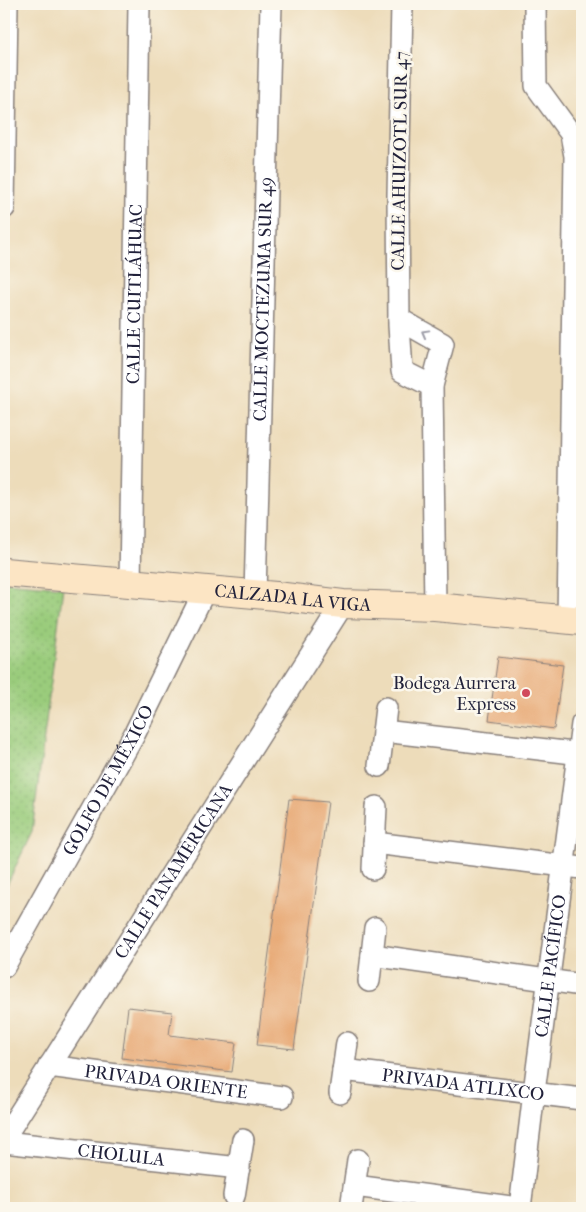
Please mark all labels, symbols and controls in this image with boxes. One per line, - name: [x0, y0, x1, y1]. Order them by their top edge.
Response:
- street label: CALLE AHUIZOTL SUR 47: [388, 51, 412, 271]
- street label: CALLE MOCTEZUMA SUR 49: [249, 177, 277, 422]
- street label: CALLE CUITLÁHUAC: [123, 204, 146, 384]
- one-way arrow: [422, 330, 431, 340]
- street label: CALZADA LA VIGA: [214, 580, 372, 615]
- place label: Bodega Aurrera Express: [393, 673, 517, 715]
- marker: Bodega Aurrera Express: [520, 687, 532, 699]
- street label: GOLFO DE MÉXICO: [58, 701, 158, 859]
- street label: CALLE PANAMERICANA: [110, 779, 237, 963]
- street label: CALLE PACÍFICO: [531, 893, 570, 1039]
- street label: PRIVADA ORIENTE: [83, 1060, 249, 1103]
- street label: PRIVADA ATLIXCO: [381, 1064, 545, 1105]
- street label: CHOLULA: [77, 1140, 166, 1170]

